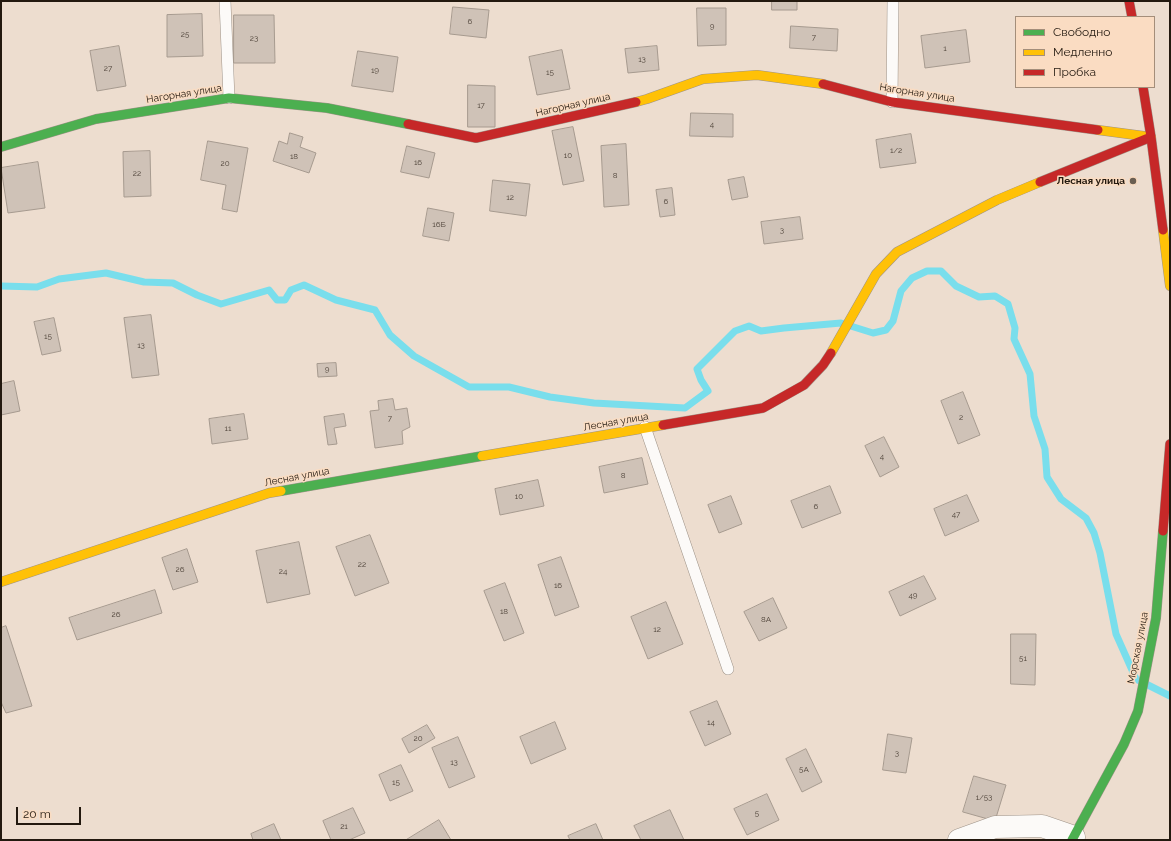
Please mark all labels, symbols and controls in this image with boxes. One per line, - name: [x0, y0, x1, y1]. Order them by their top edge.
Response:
- legend: [1015, 16, 1155, 88]
- house number: 6: [468, 17, 472, 27]
- house number: 9: [710, 22, 714, 32]
- text: Свободно: [1053, 25, 1110, 39]
- house number: 25: [181, 30, 189, 40]
- house number: 7: [812, 33, 816, 43]
- house number: 23: [250, 34, 258, 44]
- house number: 1: [943, 44, 947, 54]
- text: Медленно: [1053, 45, 1112, 59]
- house number: 13: [638, 55, 646, 65]
- house number: 27: [104, 64, 112, 74]
- text: Пробка: [1053, 65, 1096, 79]
- house number: 19: [371, 66, 379, 76]
- house number: 15: [546, 68, 554, 78]
- street label: Нагорная улица: [878, 81, 956, 105]
- street label: Нагорная улица: [145, 82, 223, 106]
- street label: Нагорная улица: [535, 91, 611, 119]
- house number: 17: [477, 101, 485, 111]
- house number: 4: [710, 120, 714, 130]
- house number: 1/2: [890, 146, 902, 156]
- house number: 10: [564, 151, 572, 161]
- house number: 18: [290, 152, 298, 162]
- house number: 16: [414, 158, 422, 168]
- house number: 20: [220, 159, 230, 169]
- house number: 22: [133, 169, 141, 179]
- house number: 8: [613, 171, 617, 181]
- place label: Лесная улица: [1057, 175, 1125, 187]
- marker: Лесная улица: [1128, 176, 1138, 186]
- house number: 12: [506, 193, 514, 203]
- house number: 6: [664, 197, 668, 207]
- house number: 16Б: [432, 220, 446, 230]
- house number: 3: [780, 226, 784, 236]
- house number: 15: [44, 332, 52, 342]
- house number: 13: [137, 341, 145, 351]
- house number: 9: [325, 365, 329, 375]
- street label: Лесная улица: [582, 410, 650, 434]
- house number: 2: [959, 413, 963, 423]
- house number: 7: [388, 414, 392, 424]
- house number: 11: [225, 424, 231, 434]
- house number: 4: [880, 452, 884, 462]
- street label: Лесная улица: [263, 465, 331, 489]
- house number: 8: [621, 471, 625, 481]
- house number: 10: [515, 492, 523, 502]
- house number: 6: [814, 502, 818, 512]
- house number: 47: [952, 510, 960, 520]
- house number: 22: [358, 560, 366, 570]
- house number: 26: [176, 565, 184, 575]
- house number: 24: [279, 567, 287, 577]
- house number: 16: [554, 581, 562, 591]
- house number: 49: [908, 591, 918, 601]
- house number: 18: [500, 607, 508, 617]
- house number: 26: [112, 610, 120, 620]
- street label: Морская улица: [1125, 611, 1151, 685]
- house number: 8А: [761, 615, 771, 625]
- house number: 12: [653, 625, 661, 635]
- house number: 51: [1019, 654, 1027, 664]
- house number: 14: [707, 718, 715, 728]
- house number: 20: [413, 734, 423, 744]
- house number: 3: [895, 749, 899, 759]
- house number: 13: [450, 758, 458, 768]
- house number: 5А: [799, 765, 809, 775]
- house number: 15: [392, 778, 400, 788]
- house number: 1/53: [976, 793, 992, 803]
- scale bar: [18, 799, 83, 825]
- text: 20 m: [23, 807, 51, 821]
- house number: 5: [755, 809, 759, 819]
- house number: 21: [340, 822, 348, 832]

